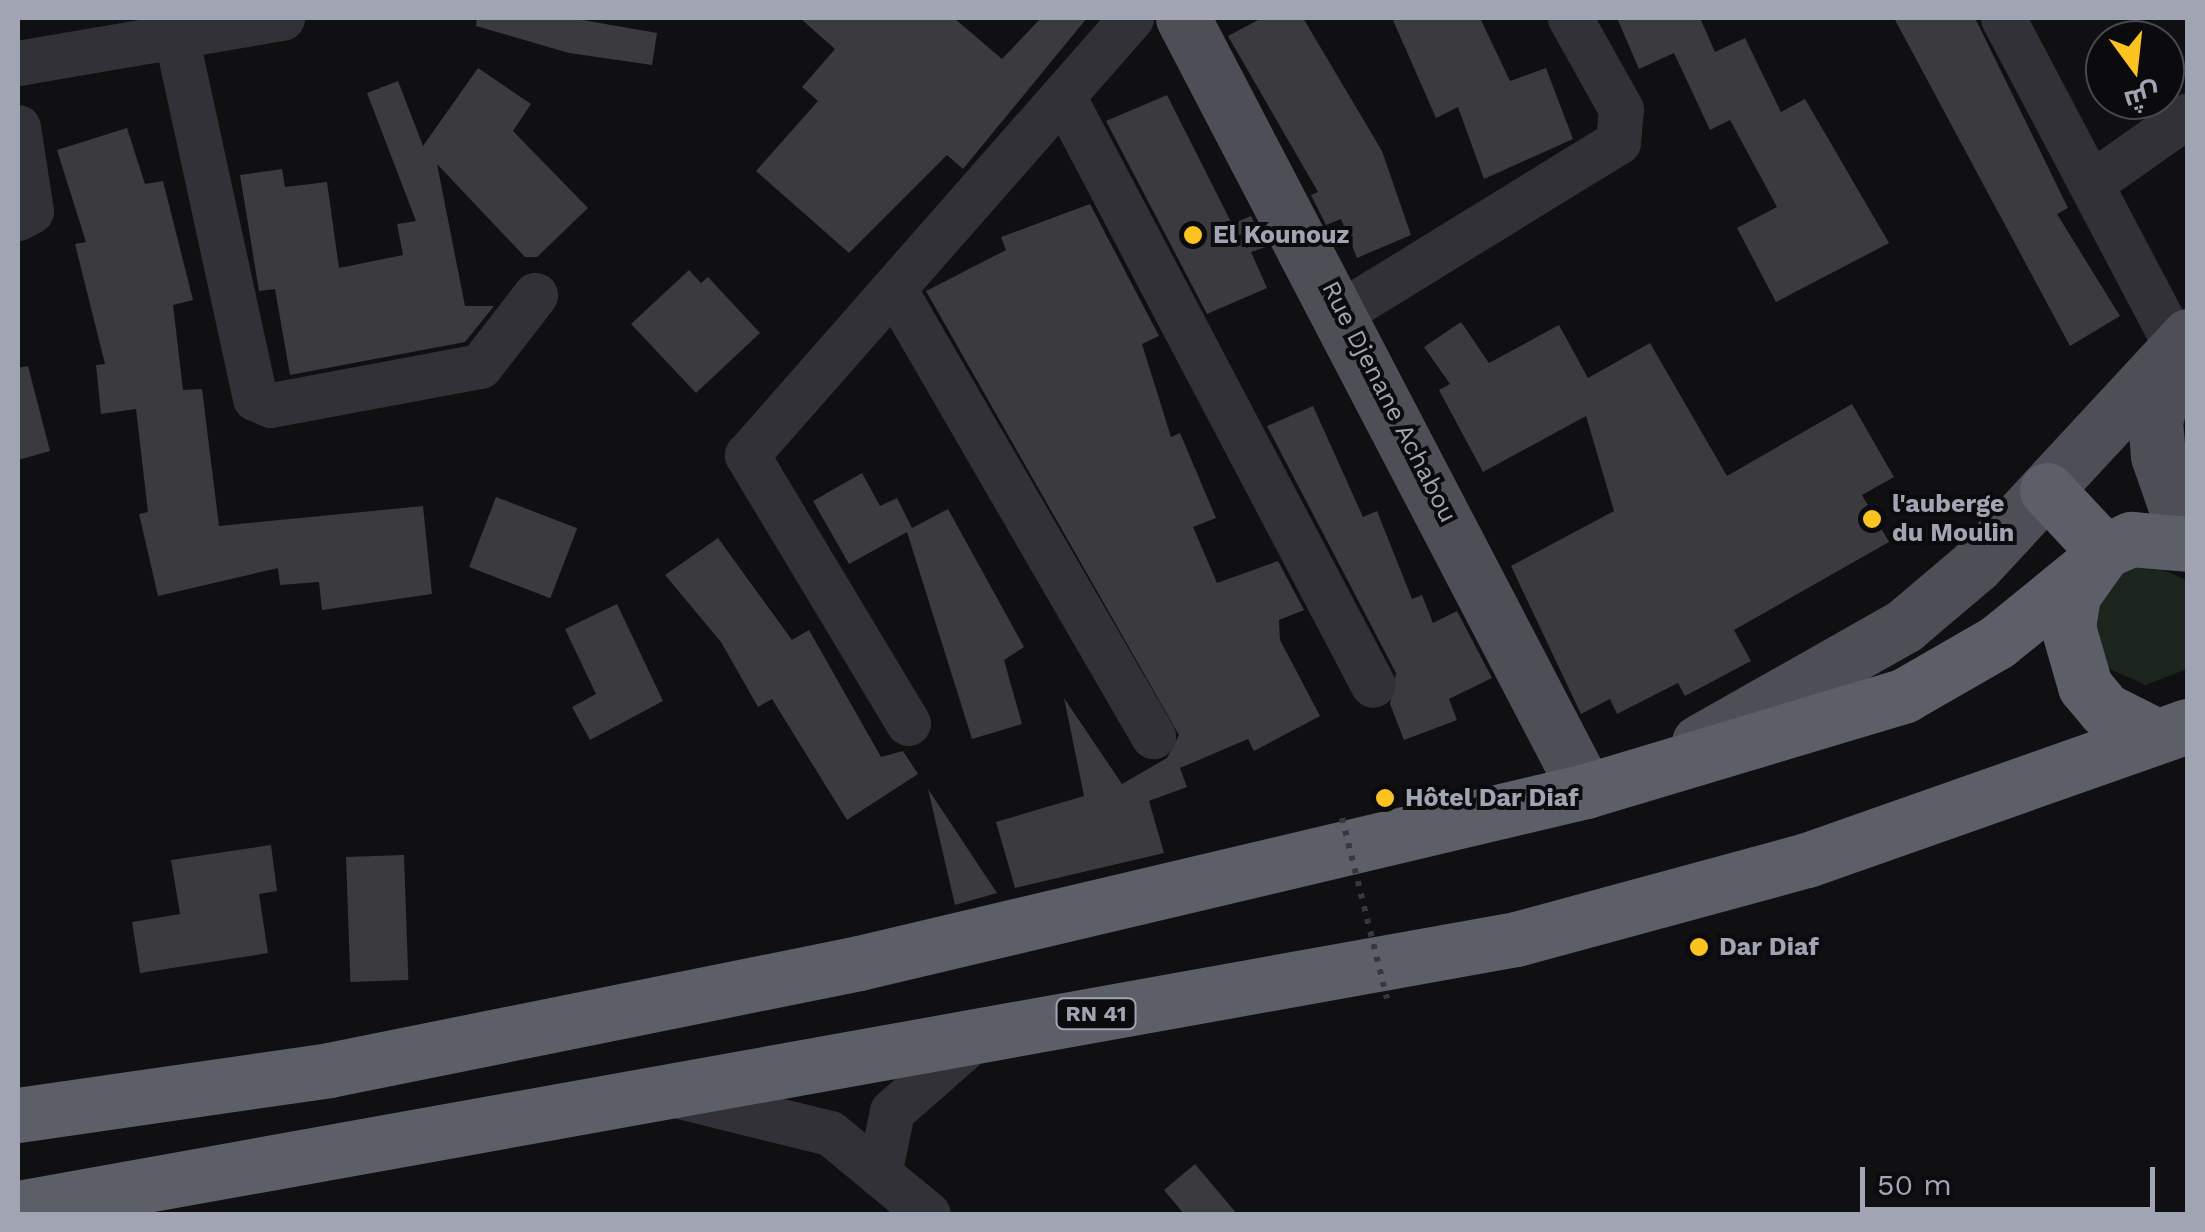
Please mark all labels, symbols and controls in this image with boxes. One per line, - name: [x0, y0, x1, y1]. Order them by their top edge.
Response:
- north arrow: [2085, 20, 2185, 120]
- text: ش: [2121, 77, 2164, 118]
- place label: El Kounouz: [1213, 220, 1350, 250]
- marker: El Kounouz: [1182, 224, 1204, 246]
- street label: Rue Djenane Achabou: [1315, 276, 1463, 528]
- place label: l'auberge du Moulin: [1892, 490, 2014, 549]
- marker: l'auberge du Moulin: [1861, 508, 1883, 530]
- place label: Hôtel Dar Diaf: [1405, 783, 1579, 813]
- marker: Hôtel Dar Diaf: [1374, 787, 1396, 809]
- place label: Dar Diaf: [1719, 932, 1819, 962]
- marker: Dar Diaf: [1688, 936, 1710, 958]
- road number: RN 41: [1054, 997, 1138, 1031]
- scale bar: [1865, 1147, 2160, 1209]
- text: 50 m: [1877, 1167, 1952, 1202]

